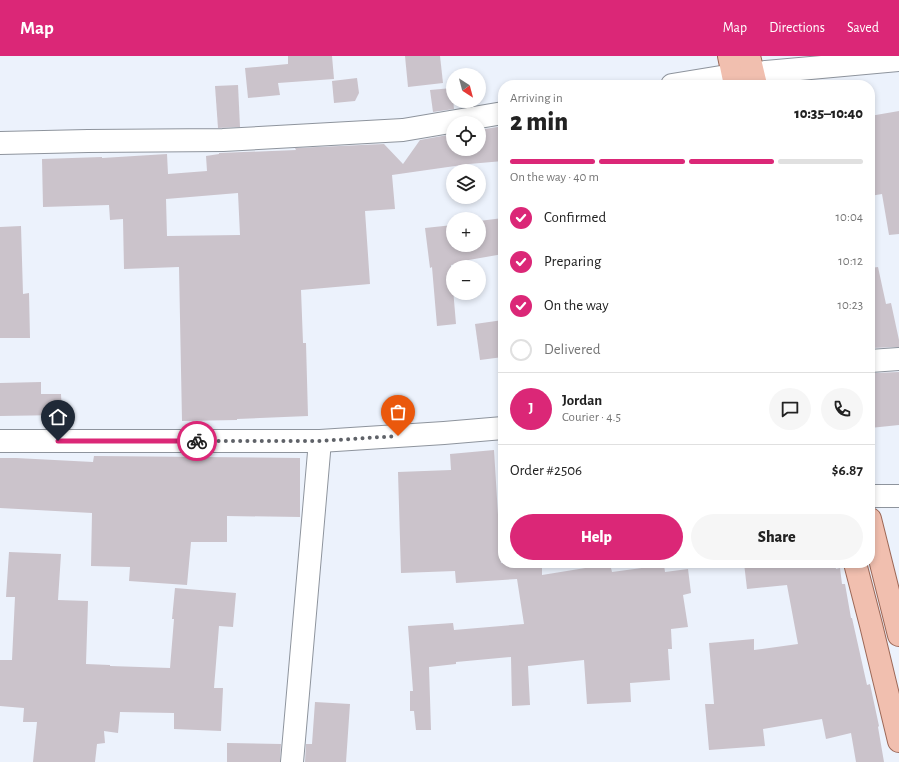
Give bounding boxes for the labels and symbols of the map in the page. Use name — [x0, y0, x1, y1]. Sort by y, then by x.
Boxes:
north arrow — [446, 68, 486, 108]
pin — [381, 395, 415, 436]
pin — [41, 400, 75, 441]
courier — [177, 421, 217, 461]

